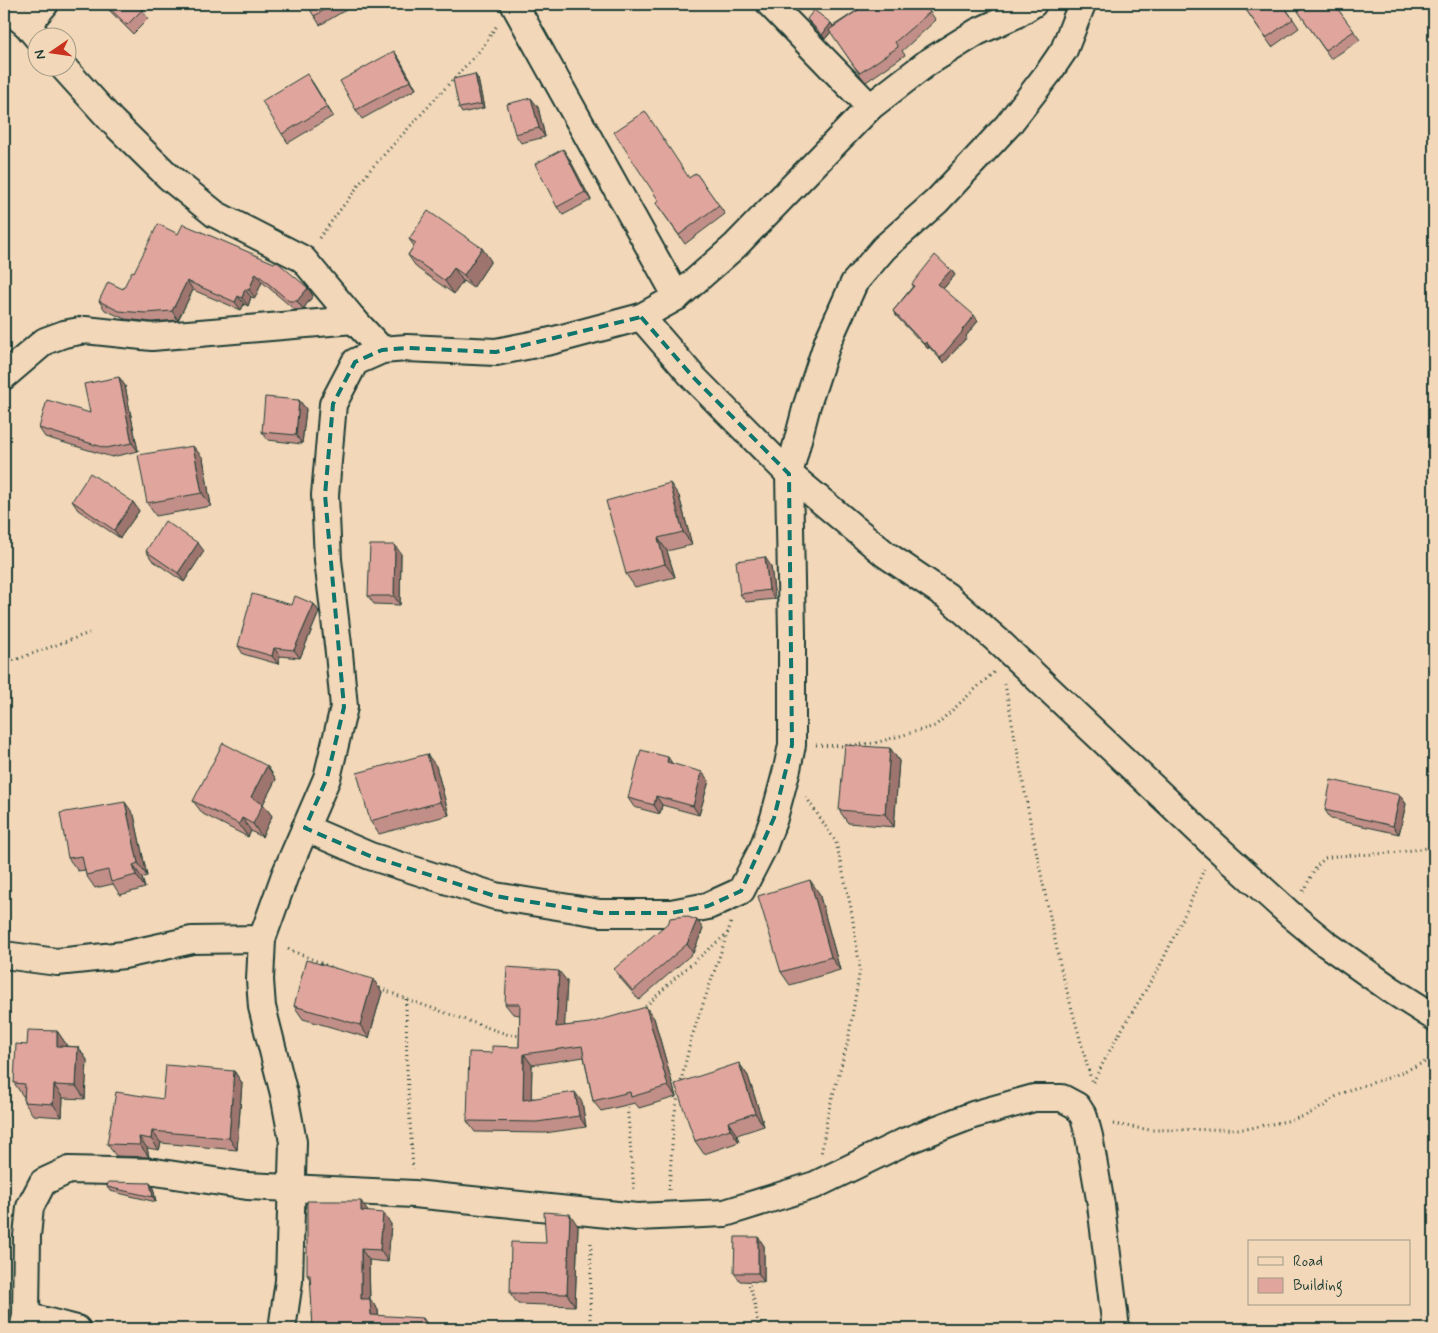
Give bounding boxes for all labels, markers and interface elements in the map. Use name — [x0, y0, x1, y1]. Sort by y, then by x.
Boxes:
north arrow — [28, 28, 78, 78]
text: N — [30, 48, 50, 61]
legend — [1248, 1240, 1410, 1306]
text: Road — [1293, 1252, 1323, 1272]
text: Building — [1293, 1276, 1343, 1297]

